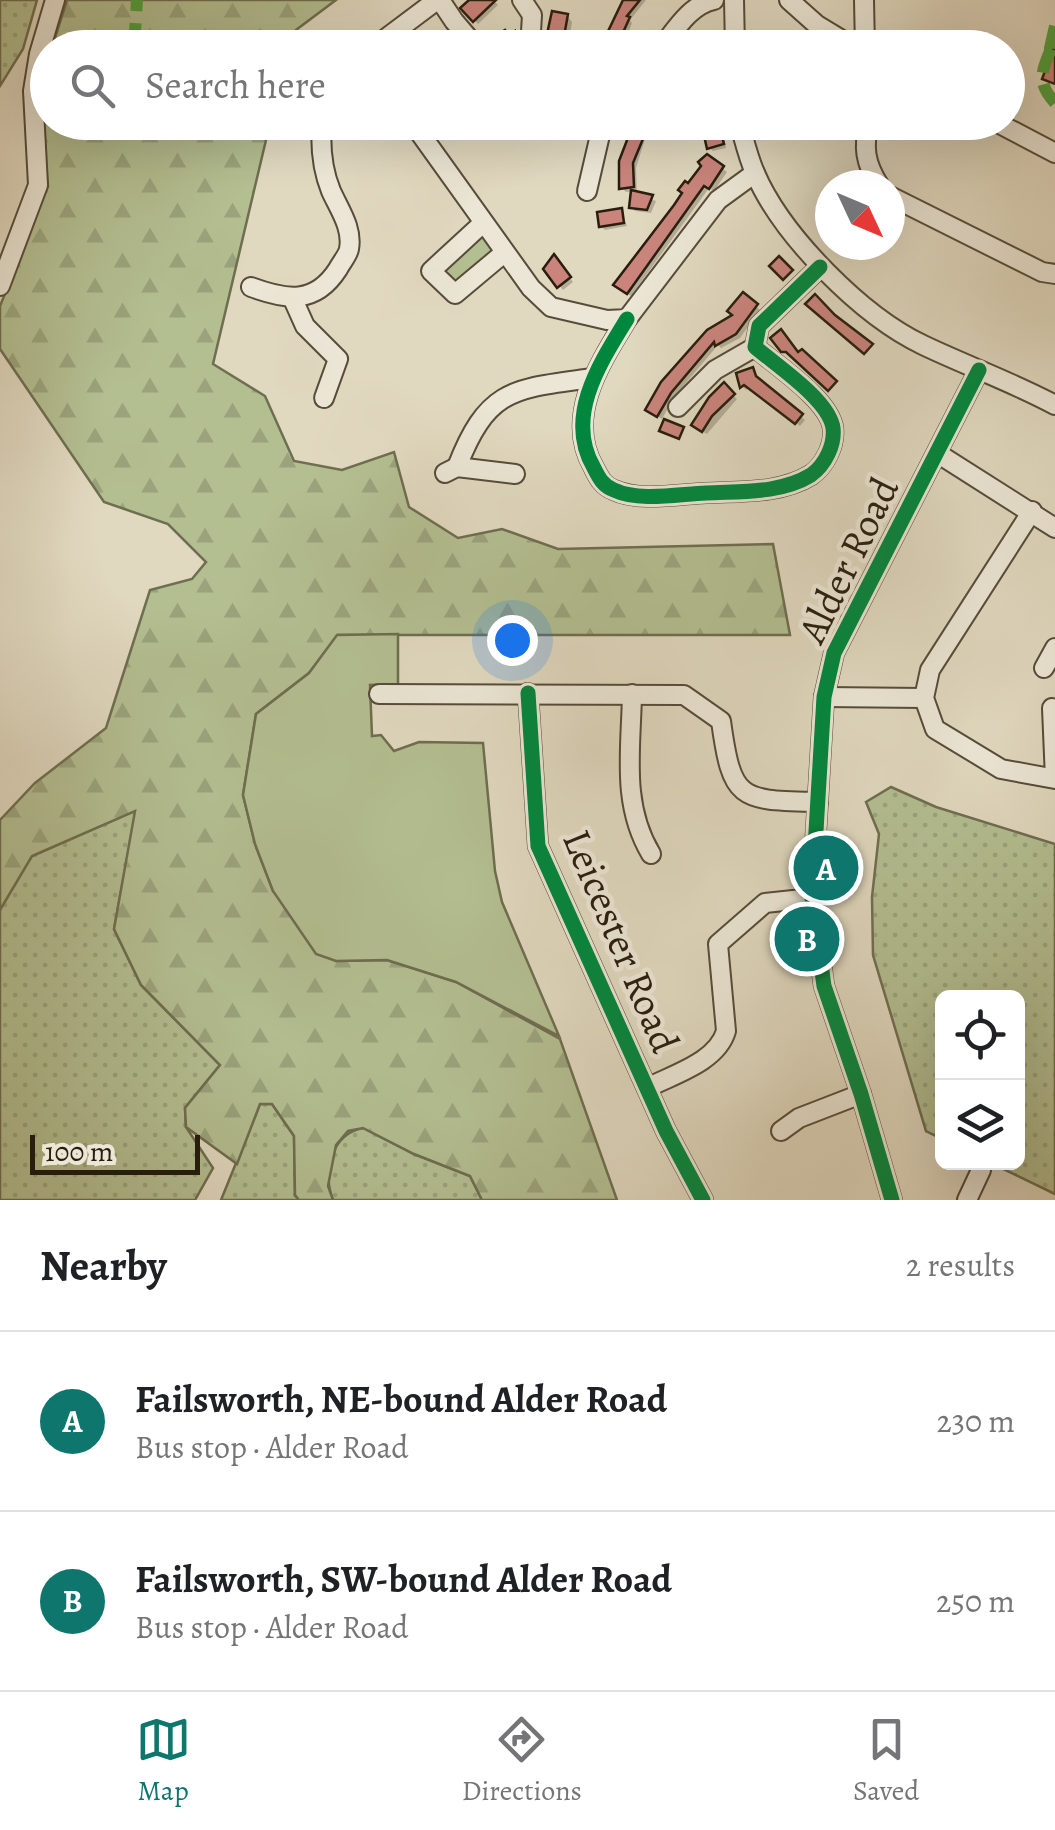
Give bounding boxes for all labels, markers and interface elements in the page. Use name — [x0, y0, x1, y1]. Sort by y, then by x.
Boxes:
search box — [30, 30, 1025, 140]
icon: search — [65, 58, 120, 113]
text: Search here — [145, 59, 326, 111]
north arrow — [815, 170, 905, 260]
street label: Alder Road — [784, 467, 912, 653]
your location — [487, 615, 538, 666]
street label: Leicester Road — [549, 821, 693, 1062]
pin: A — [794, 830, 858, 906]
pin: B — [774, 902, 840, 976]
map controls — [935, 990, 1025, 1170]
button: locate — [935, 990, 1025, 1080]
button: layers — [935, 1080, 1025, 1170]
scale bar — [30, 1130, 200, 1174]
text: 100 m — [45, 1133, 113, 1171]
text: Nearby — [40, 1237, 167, 1294]
text: 2 results — [906, 1243, 1015, 1287]
text: Failsworth, NE-bound Alder Road — [135, 1373, 667, 1425]
text: A — [62, 1399, 83, 1443]
text: 230 m — [936, 1399, 1015, 1443]
text: Bus stop · Alder Road — [135, 1425, 408, 1469]
text: Failsworth, SW-bound Alder Road — [135, 1553, 672, 1605]
text: B — [62, 1579, 83, 1623]
text: 250 m — [936, 1579, 1015, 1623]
text: Bus stop · Alder Road — [135, 1605, 408, 1649]
tab: Map — [136, 1712, 191, 1810]
tab: Directions — [462, 1712, 582, 1810]
tab: Saved — [853, 1712, 919, 1810]

